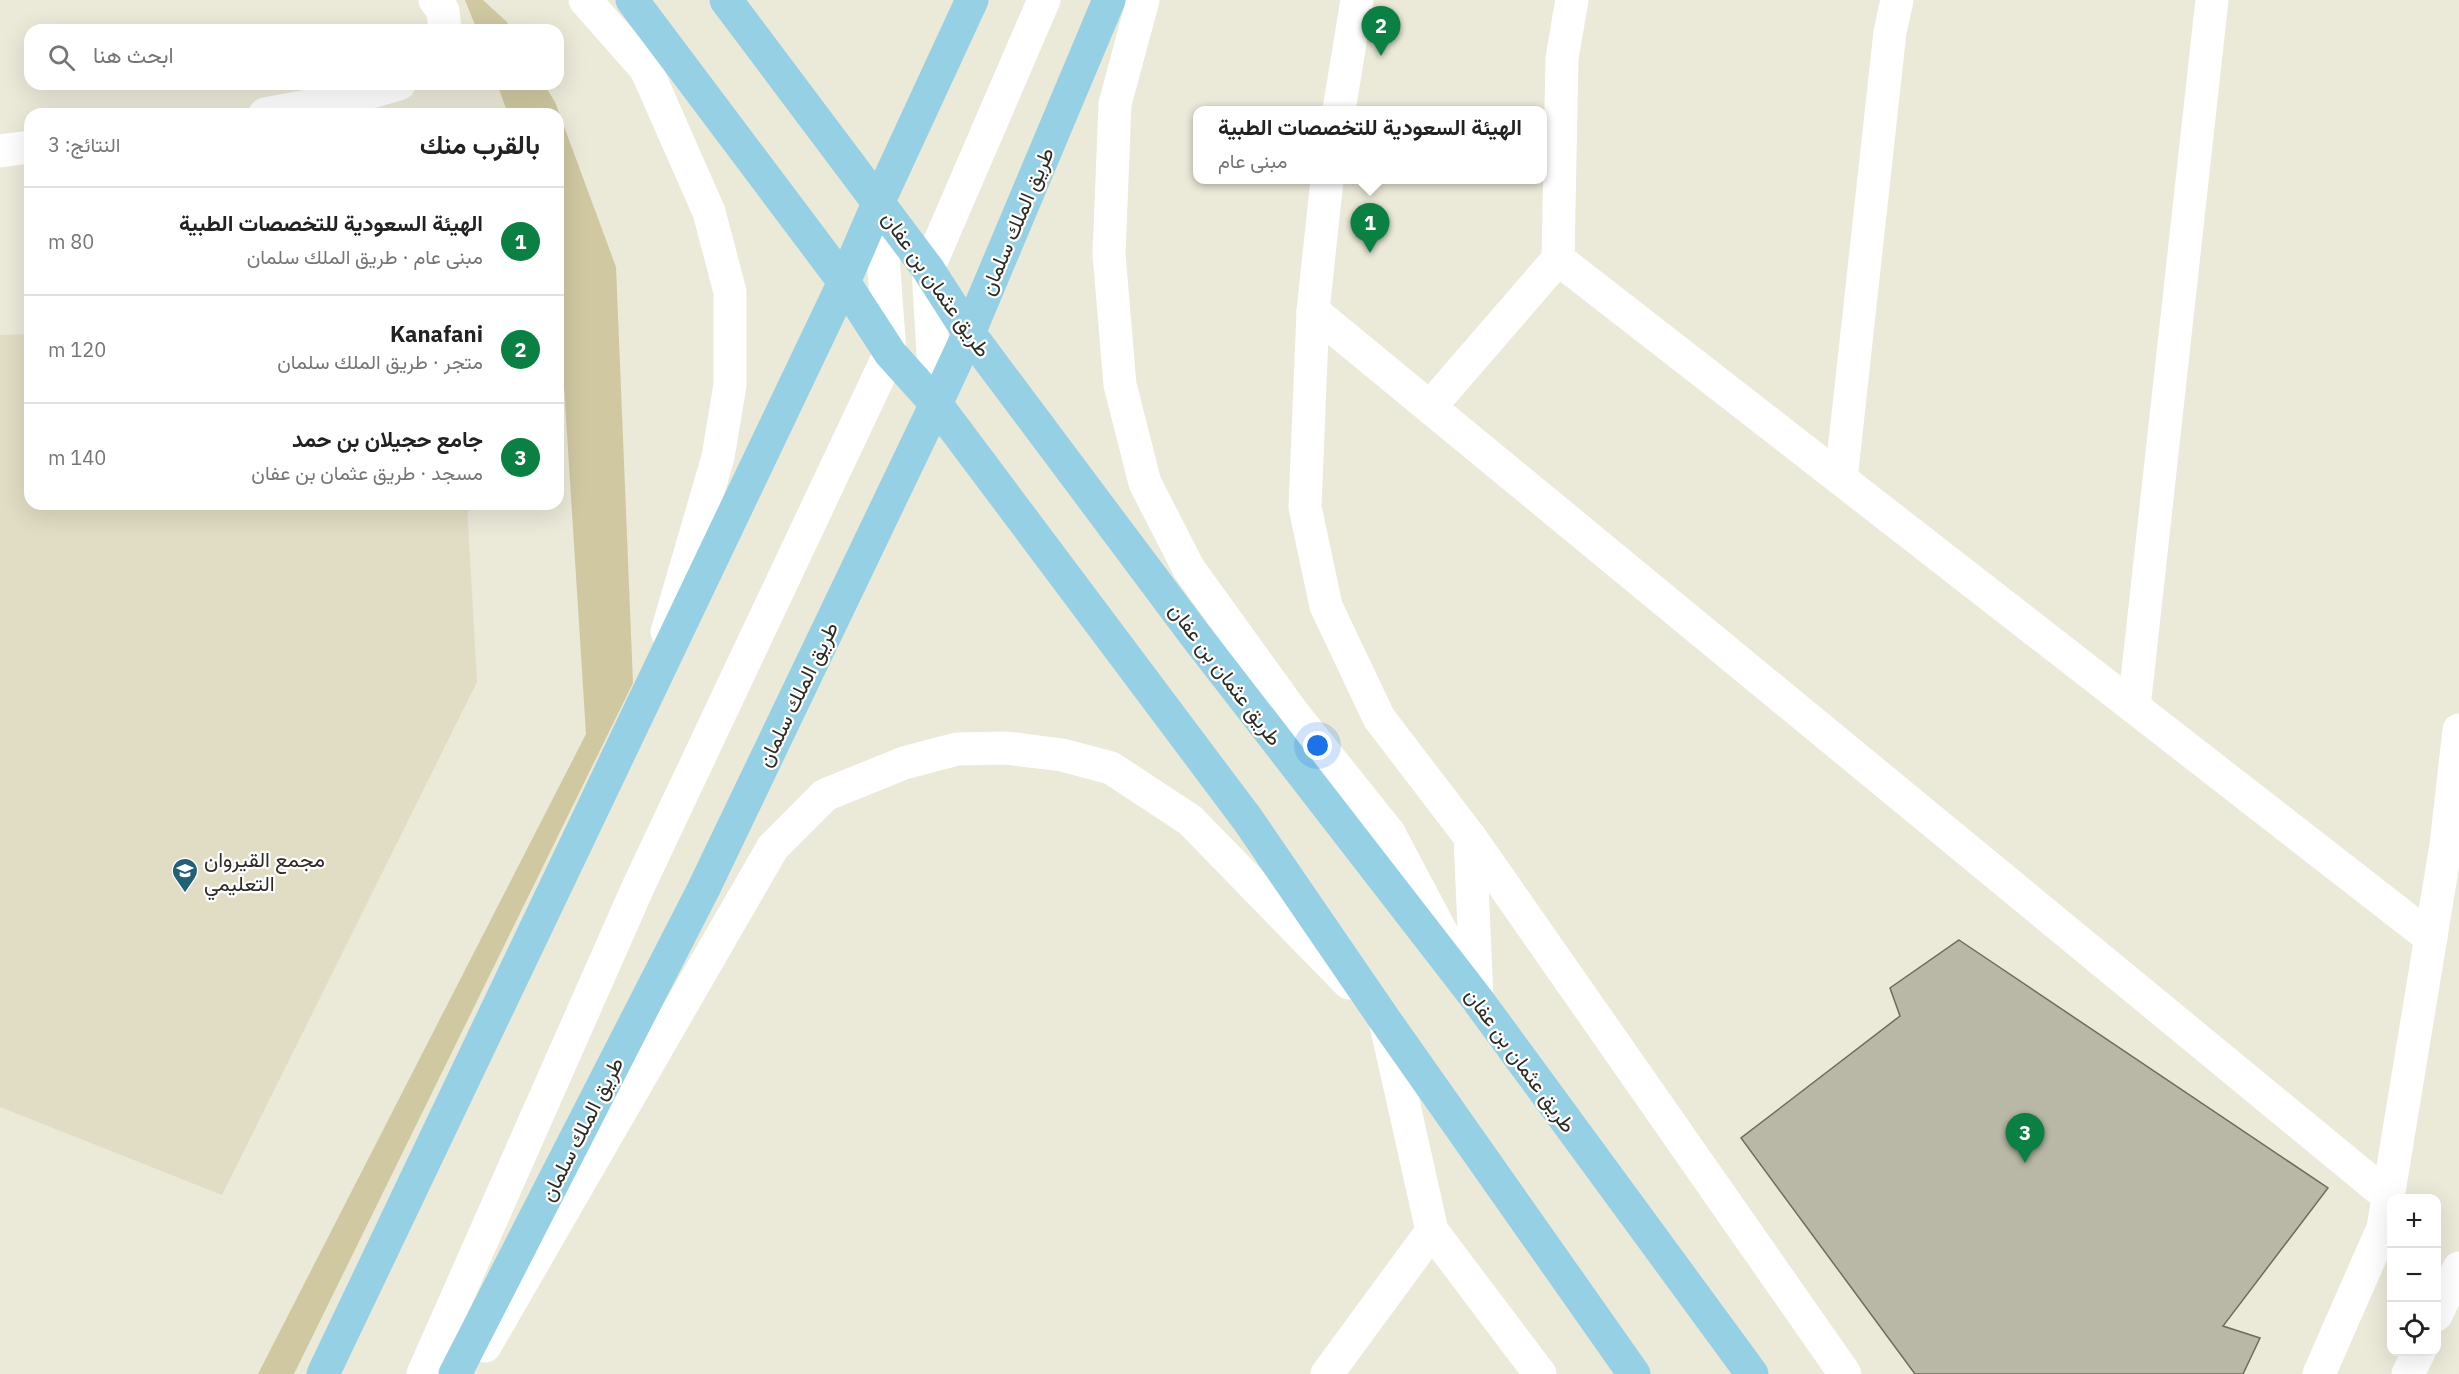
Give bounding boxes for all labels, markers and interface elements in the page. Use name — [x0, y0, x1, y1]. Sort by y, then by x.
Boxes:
pin: 2 — [1362, 7, 1400, 56]
search box — [24, 24, 564, 90]
text: ابحث هنا — [93, 40, 174, 69]
icon: search — [45, 41, 78, 74]
popup — [1193, 106, 1547, 184]
text: الهيئة السعودية للتخصصات الطبية — [1218, 112, 1522, 141]
text: بالقرب منك — [420, 127, 540, 161]
text: النتائج: 3 — [48, 131, 120, 158]
street label: طريق الملك سلمان — [972, 143, 1060, 299]
text: مبنى عام — [1218, 147, 1288, 174]
pin: 1 — [1350, 204, 1390, 253]
street label: طريق عثمان بن عفان — [876, 205, 998, 363]
text: الهيئة السعودية للتخصصات الطبية — [179, 208, 483, 237]
text: 80 m — [48, 228, 94, 255]
text: 1 — [515, 228, 527, 255]
text: مبنى عام · طريق الملك سلمان — [247, 243, 483, 270]
text: Kanafani — [390, 319, 483, 348]
text: 120 m — [48, 336, 106, 363]
text: 2 — [515, 336, 527, 363]
text: متجر · طريق الملك سلمان — [277, 348, 483, 375]
text: جامع حجيلان بن حمد — [292, 424, 483, 453]
text: 140 m — [48, 444, 106, 471]
text: 3 — [515, 444, 527, 471]
text: مسجد · طريق عثمان بن عفان — [251, 459, 483, 486]
street label: طريق عثمان بن عفان — [1163, 597, 1289, 751]
street label: طريق الملك سلمان — [750, 617, 844, 771]
your location — [1303, 731, 1332, 760]
place label: مجمع القيروان التعليمي — [204, 845, 325, 901]
school or university icon: مجمع القيروان التعليمي — [170, 856, 200, 894]
street label: طريق عثمان بن عفان — [1459, 982, 1583, 1138]
street label: طريق الملك سلمان — [533, 1052, 629, 1206]
pin: 3 — [2006, 1114, 2044, 1163]
map controls — [2387, 1194, 2441, 1356]
button: + — [2387, 1194, 2441, 1248]
button: − — [2387, 1248, 2441, 1302]
button: locate — [2387, 1302, 2441, 1356]

